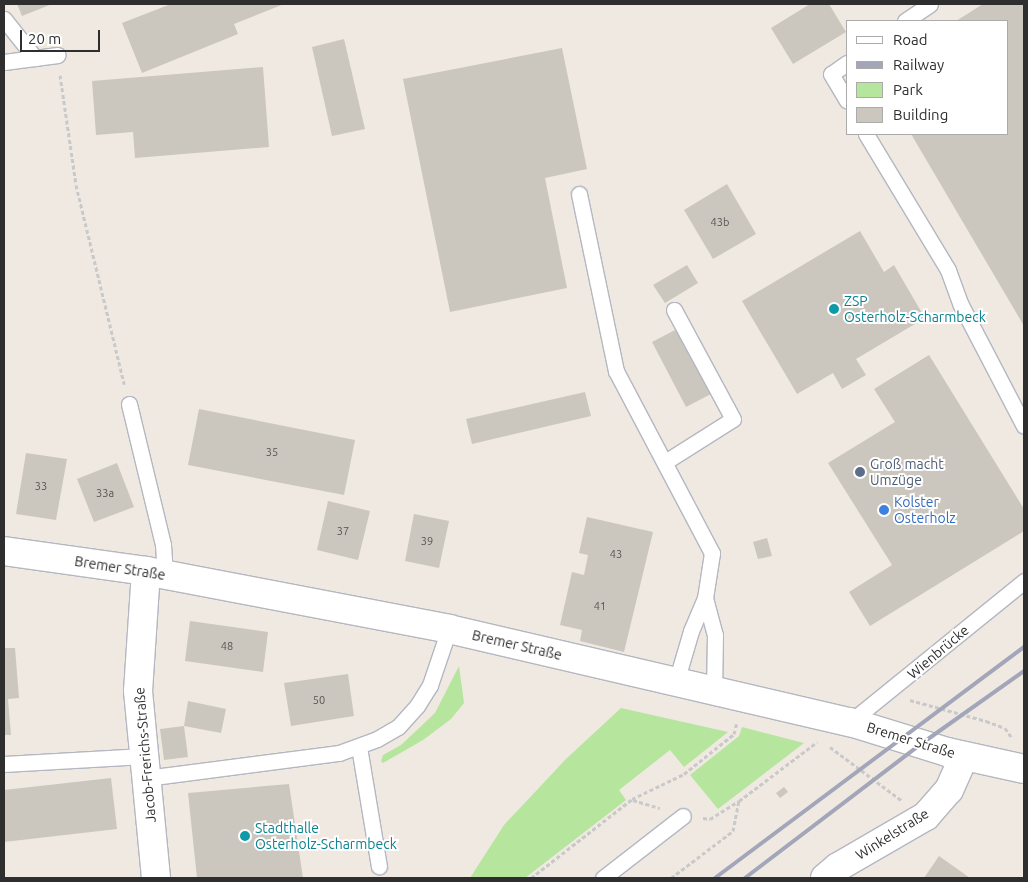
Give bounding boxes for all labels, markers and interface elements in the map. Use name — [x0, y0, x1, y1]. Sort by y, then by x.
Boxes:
scale bar — [22, 20, 102, 52]
legend — [846, 20, 1008, 135]
text: 20 m — [28, 30, 61, 47]
text: Road — [893, 31, 928, 48]
text: Railway — [893, 56, 944, 73]
text: Park — [893, 81, 923, 98]
text: Building — [893, 106, 948, 123]
house number: 43b — [711, 215, 729, 229]
place label: ZSP Osterholz-Scharmbeck — [844, 293, 986, 326]
marker: ZSP Osterholz-Scharmbeck — [828, 303, 840, 315]
house number: 35 — [266, 445, 278, 459]
place label: Groß macht Umzüge — [870, 456, 944, 488]
marker: Groß macht Umzüge — [854, 466, 866, 478]
house number: 33 — [35, 479, 47, 493]
house number: 33a — [96, 486, 114, 500]
place label: Kolster Osterholz — [894, 494, 956, 526]
marker: Kolster Osterholz — [878, 504, 890, 516]
house number: 37 — [337, 524, 349, 538]
house number: 39 — [421, 534, 433, 548]
house number: 43 — [610, 547, 622, 561]
street label: Bremer Straße — [73, 553, 167, 583]
house number: 41 — [594, 599, 606, 613]
street label: Wienbrücke — [904, 621, 972, 683]
street label: Bremer Straße — [470, 626, 564, 664]
house number: 48 — [221, 639, 233, 653]
street label: Jacob-Frerichs-Straße — [131, 687, 159, 823]
house number: 50 — [313, 693, 325, 707]
street label: Bremer Straße — [865, 719, 957, 761]
street label: Winkelstraße — [852, 805, 932, 863]
place label: Stadthalle Osterholz-Scharmbeck — [255, 820, 397, 852]
marker: Stadthalle Osterholz-Scharmbeck — [239, 830, 251, 842]

